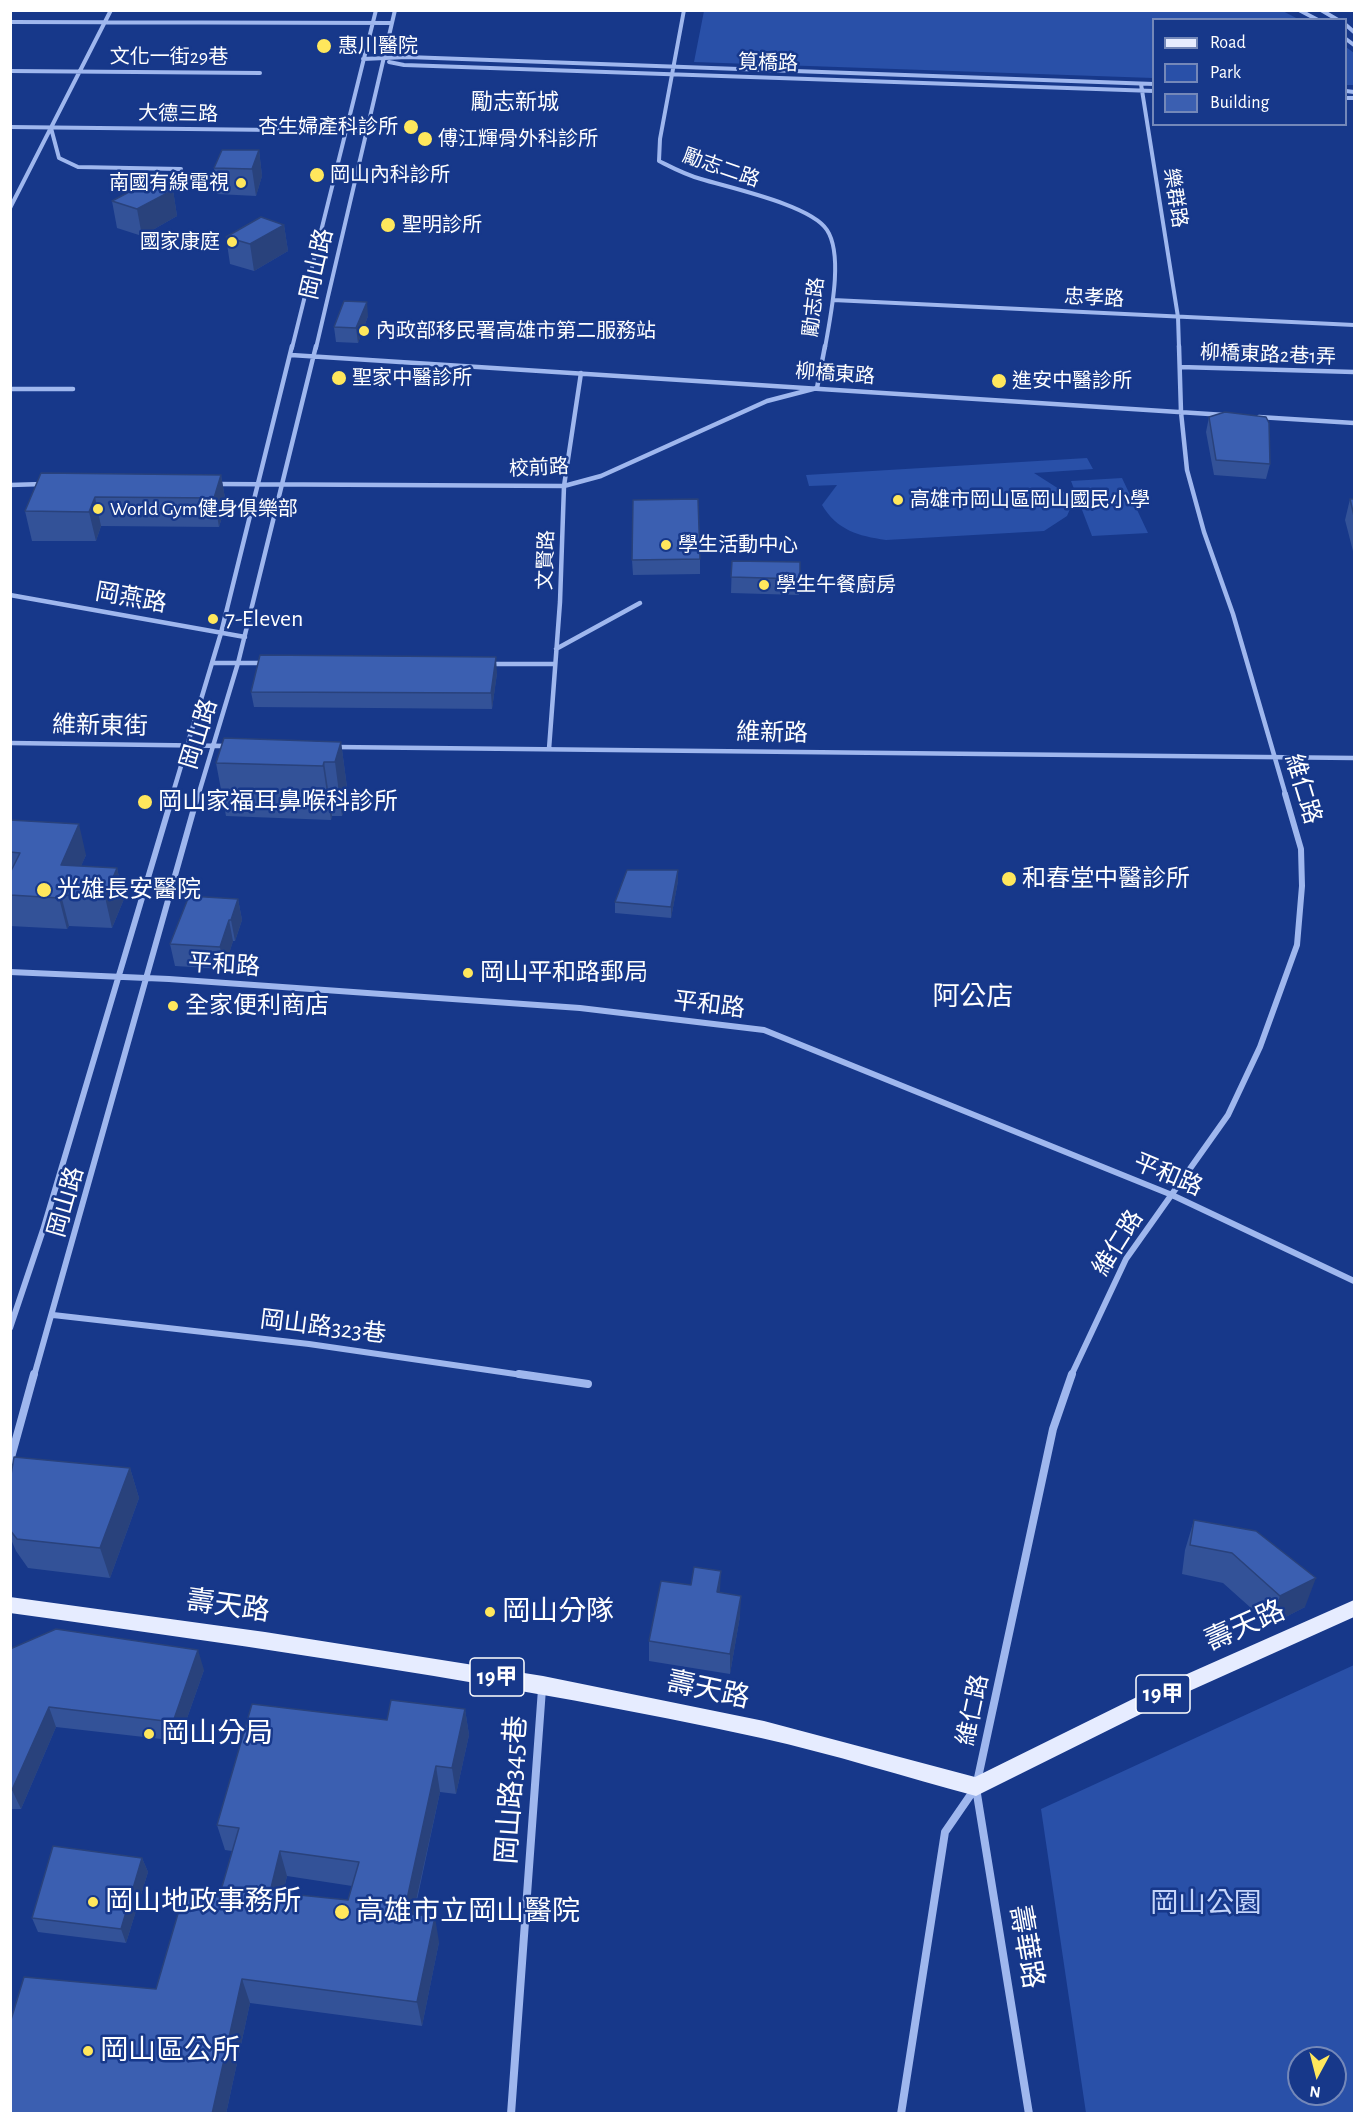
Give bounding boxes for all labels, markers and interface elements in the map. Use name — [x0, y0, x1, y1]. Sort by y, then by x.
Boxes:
legend — [1152, 18, 1347, 126]
place label: 惠川醫院 — [338, 34, 418, 58]
text: Road — [1210, 34, 1246, 52]
marker: 惠川醫院 — [315, 37, 333, 55]
street label: 文化一街29巷 — [110, 45, 228, 69]
street label: 筧橋路 — [738, 50, 798, 76]
text: Park — [1210, 64, 1241, 82]
district label: 勵志新城 — [471, 89, 559, 115]
text: Building — [1210, 94, 1269, 112]
street label: 大德三路 — [138, 101, 218, 127]
place label: 杏生婦產科診所 — [258, 115, 398, 139]
marker: 杏生婦產科診所 — [402, 118, 420, 136]
place label: 傅江輝骨外科診所 — [438, 127, 598, 151]
marker: 傅江輝骨外科診所 — [416, 130, 434, 148]
street label: 勵志二路 — [679, 144, 763, 192]
place label: 岡山內科診所 — [330, 163, 450, 187]
marker: 岡山內科診所 — [308, 166, 326, 184]
street label: 樂群路 — [1158, 166, 1192, 230]
place label: 南國有線電視 — [109, 171, 229, 195]
marker: 南國有線電視 — [234, 176, 248, 190]
place label: 聖明診所 — [402, 213, 482, 237]
marker: 聖明診所 — [379, 216, 397, 234]
street label: 岡山路 — [295, 226, 339, 302]
place label: 國家康庭 — [140, 230, 220, 254]
marker: 國家康庭 — [225, 235, 239, 249]
street label: 勵志路 — [799, 276, 829, 338]
street label: 忠孝路 — [1063, 284, 1125, 312]
place label: 內政部移民署高雄市第二服務站 — [376, 319, 656, 343]
marker: 內政部移民署高雄市第二服務站 — [357, 324, 371, 338]
street label: 柳橋東路2巷1弄 — [1200, 341, 1336, 369]
street label: 柳橋東路 — [794, 359, 876, 389]
place label: 聖家中醫診所 — [352, 366, 472, 390]
marker: 聖家中醫診所 — [330, 369, 348, 387]
place label: 進安中醫診所 — [1012, 369, 1132, 393]
marker: 進安中醫診所 — [990, 372, 1008, 390]
street label: 校前路 — [508, 454, 570, 482]
place label: 高雄市岡山區岡山國民小學 — [910, 488, 1150, 512]
marker: 高雄市岡山區岡山國民小學 — [891, 493, 905, 507]
place label: World Gym健身俱樂部 — [110, 497, 298, 521]
marker: World Gym健身俱樂部 — [91, 502, 105, 516]
street label: 文賢路 — [533, 530, 559, 590]
place label: 學生活動中心 — [678, 533, 798, 557]
marker: 學生活動中心 — [659, 538, 673, 552]
place label: 學生午餐廚房 — [776, 573, 896, 597]
street label: 岡燕路 — [93, 578, 169, 618]
marker: 學生午餐廚房 — [757, 578, 771, 592]
place label: 7-Eleven — [225, 605, 303, 633]
marker: 7-Eleven — [206, 612, 220, 626]
street label: 岡山路 — [175, 695, 223, 773]
street label: 維新東街 — [52, 711, 148, 741]
street label: 維新路 — [736, 718, 808, 748]
street label: 維仁路 — [1279, 750, 1327, 828]
place label: 岡山家福耳鼻喉科診所 — [158, 788, 398, 816]
marker: 岡山家福耳鼻喉科診所 — [136, 793, 154, 811]
place label: 和春堂中醫診所 — [1022, 865, 1190, 893]
marker: 和春堂中醫診所 — [1000, 870, 1018, 888]
place label: 光雄長安醫院 — [57, 876, 201, 904]
marker: 光雄長安醫院 — [35, 881, 53, 899]
street label: 平和路 — [187, 948, 261, 982]
place label: 岡山平和路郵局 — [480, 959, 648, 987]
marker: 岡山平和路郵局 — [461, 966, 475, 980]
district label: 阿公店 — [933, 981, 1013, 1013]
street label: 平和路 — [672, 986, 746, 1024]
place label: 全家便利商店 — [185, 992, 329, 1020]
marker: 全家便利商店 — [166, 999, 180, 1013]
street label: 平和路 — [1129, 1148, 1207, 1202]
street label: 岡山路 — [42, 1163, 90, 1241]
street label: 維仁路 — [1087, 1205, 1149, 1281]
street label: 岡山路323巷 — [258, 1305, 388, 1349]
street label: 壽天路 — [184, 1584, 272, 1628]
street label: 壽天路 — [1200, 1594, 1290, 1658]
place label: 岡山分隊 — [502, 1595, 614, 1629]
marker: 岡山分隊 — [483, 1605, 497, 1619]
road number: 19甲 — [470, 1658, 524, 1696]
street label: 壽天路 — [663, 1665, 753, 1715]
street label: 維仁路 — [951, 1672, 995, 1748]
road number: 19甲 — [1136, 1675, 1190, 1713]
street label: 岡山路345巷 — [490, 1715, 534, 1865]
place label: 岡山分局 — [161, 1717, 273, 1751]
marker: 岡山分局 — [142, 1727, 156, 1741]
place label: 岡山地政事務所 — [105, 1885, 301, 1919]
park label: 岡山公園 — [1150, 1887, 1262, 1921]
marker: 岡山地政事務所 — [86, 1895, 100, 1909]
place label: 高雄市立岡山醫院 — [356, 1895, 580, 1929]
marker: 高雄市立岡山醫院 — [333, 1903, 351, 1921]
street label: 壽華路 — [1002, 1903, 1050, 1991]
place label: 岡山區公所 — [100, 2034, 240, 2068]
marker: 岡山區公所 — [81, 2044, 95, 2058]
north arrow — [1287, 2046, 1347, 2106]
text: N — [1309, 2083, 1322, 2100]

